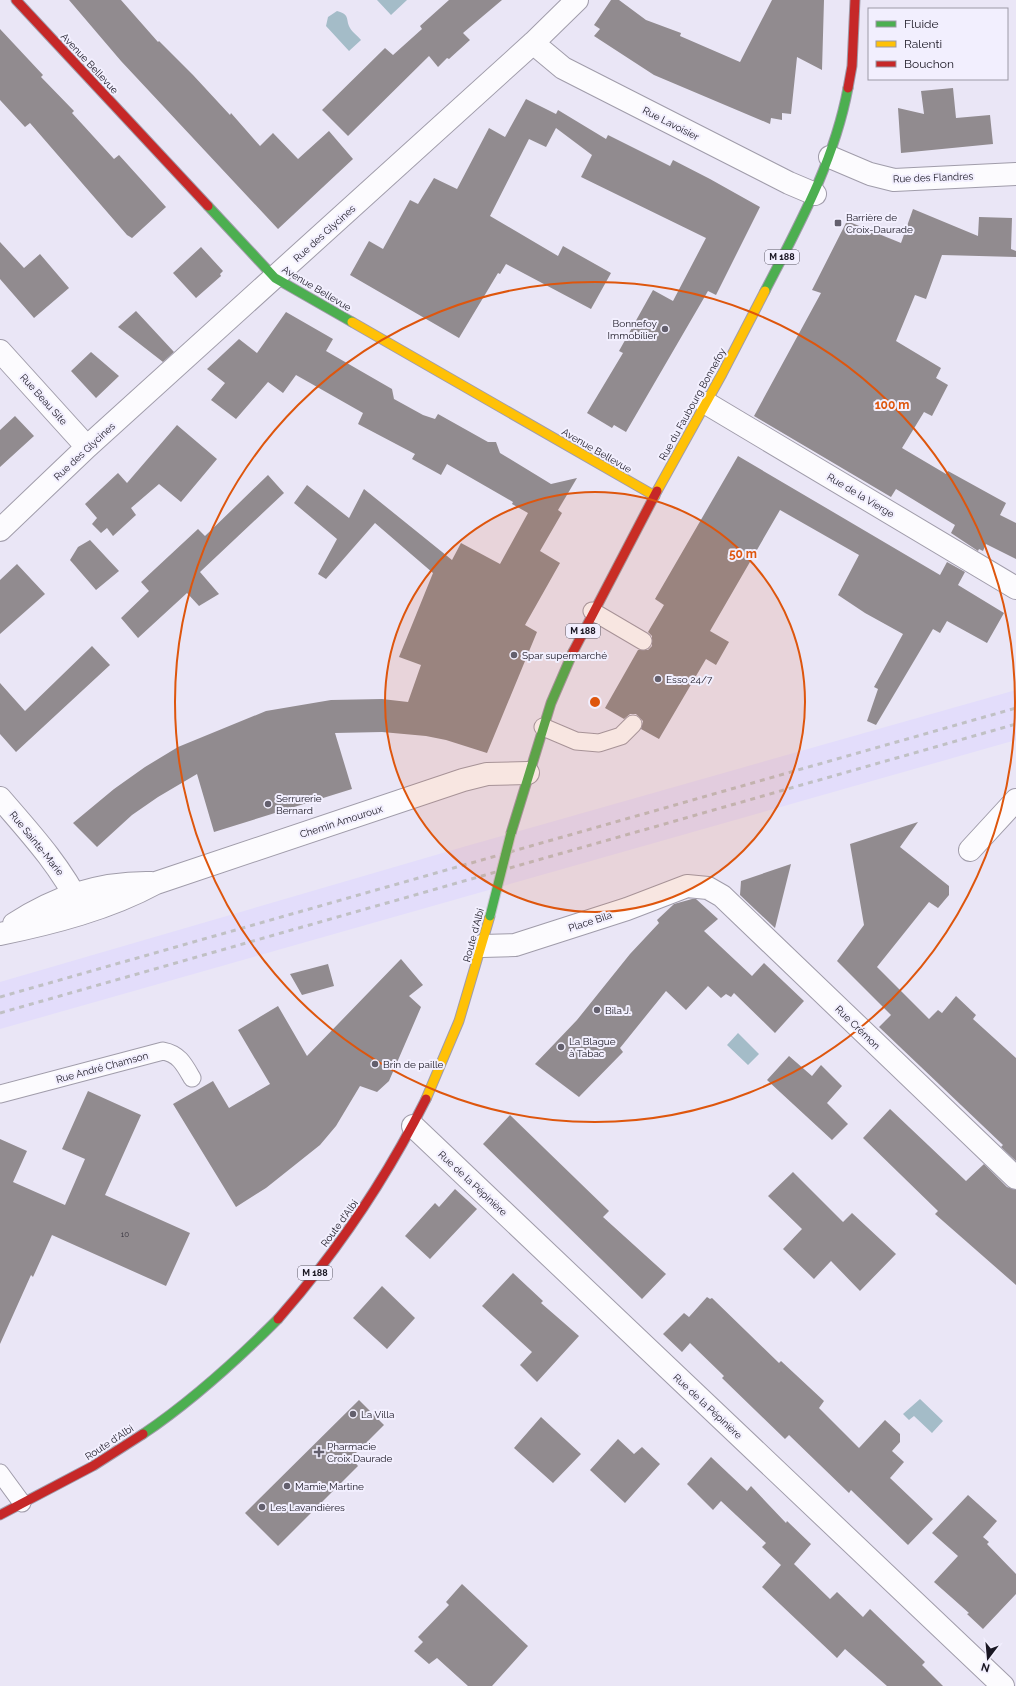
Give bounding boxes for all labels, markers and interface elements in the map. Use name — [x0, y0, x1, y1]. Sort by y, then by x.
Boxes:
legend — [868, 8, 1008, 80]
text: Fluide — [904, 17, 939, 31]
street label: Avenue Bellevue — [59, 31, 121, 96]
text: Ralenti — [904, 37, 942, 51]
text: Bouchon — [904, 57, 954, 71]
street label: Rue Lavoisier — [641, 105, 701, 143]
street label: Rue des Flandres — [893, 171, 974, 184]
street label: Rue des Glycines — [291, 203, 358, 264]
place label: Barrière de Croix-Daurade — [846, 212, 913, 235]
marker: Barrière de Croix-Daurade — [833, 218, 843, 228]
road number: M 188 — [765, 250, 799, 264]
street label: Avenue Bellevue — [280, 264, 353, 313]
place label: Bonnefoy Immobilier — [608, 318, 658, 341]
marker: Bonnefoy Immobilier — [660, 324, 670, 334]
street label: Rue du Faubourg Bonnefoy — [657, 346, 728, 462]
street label: Rue Beau Site — [18, 372, 69, 427]
text: 100 m — [875, 398, 909, 412]
street label: Rue des Glycines — [52, 420, 117, 482]
street label: Avenue Bellevue — [560, 426, 634, 475]
street label: Rue de la Vierge — [825, 471, 896, 520]
text: 50 m — [729, 547, 757, 561]
road number: M 188 — [566, 624, 600, 638]
marker: Spar supermarché — [509, 650, 519, 660]
place label: Spar supermarché — [522, 650, 607, 661]
marker: Esso 24/7 — [653, 674, 663, 684]
place label: Esso 24/7 — [666, 674, 713, 685]
centre of rings — [588, 695, 602, 709]
place label: Serrurerie Bernard — [276, 793, 322, 816]
marker: Serrurerie Bernard — [263, 799, 273, 809]
street label: Chemin Amouroux — [299, 803, 384, 840]
street label: Rue Sainte-Marie — [7, 809, 66, 878]
street label: Route d'Albi — [461, 907, 486, 963]
street label: Place Bila — [567, 909, 613, 934]
street label: Rue Crémon — [833, 1003, 882, 1052]
marker: Bila J. — [592, 1005, 602, 1015]
place label: Bila J. — [605, 1005, 631, 1016]
place label: La Blague à Tabac — [569, 1036, 616, 1059]
marker: La Blague à Tabac — [556, 1042, 566, 1052]
street label: Rue André Chamson — [55, 1050, 150, 1085]
marker: Brin de paille — [370, 1059, 380, 1069]
place label: Brin de paille — [383, 1059, 444, 1070]
street label: Rue de la Pépinière — [436, 1149, 509, 1218]
street label: Route d'Albi — [319, 1198, 360, 1249]
house number: 10 — [121, 1229, 129, 1239]
road number: M 188 — [298, 1266, 332, 1280]
street label: Rue de la Pépinière — [671, 1372, 744, 1441]
marker: La Villa — [348, 1409, 358, 1419]
place label: La Villa — [361, 1409, 394, 1420]
street label: Route d'Albi — [83, 1423, 135, 1462]
place label: Pharmacie Croix Daurade — [327, 1441, 393, 1464]
marker: Pharmacie Croix Daurade — [314, 1447, 324, 1457]
marker: Mamie Martine — [282, 1481, 292, 1491]
place label: Mamie Martine — [295, 1481, 364, 1492]
marker: Les Lavandières — [257, 1502, 267, 1512]
place label: Les Lavandières — [270, 1502, 345, 1513]
north arrow — [968, 1638, 1008, 1678]
text: N — [980, 1660, 991, 1675]

